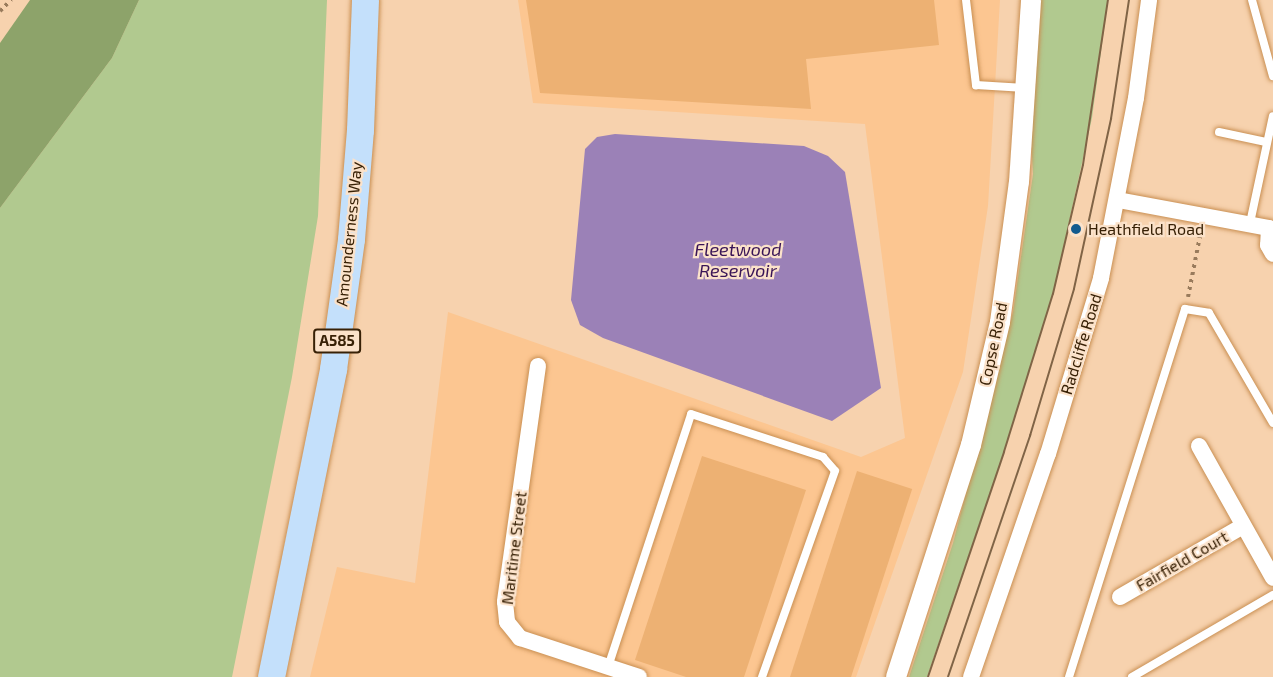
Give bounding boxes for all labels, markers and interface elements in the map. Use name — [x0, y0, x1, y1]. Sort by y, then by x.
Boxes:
street label: Amounderness Way — [332, 161, 366, 307]
place label: Heathfield Road — [1088, 219, 1204, 239]
marker: Heathfield Road — [1069, 222, 1083, 236]
water label: Fleetwood Reservoir — [695, 239, 781, 282]
street label: Radcliffe Road — [1057, 291, 1105, 397]
street label: Copse Road — [975, 301, 1011, 387]
road number: A585 — [313, 329, 361, 353]
street label: Maritime Street — [498, 490, 530, 606]
street label: Fairfield Court — [1133, 527, 1231, 595]

